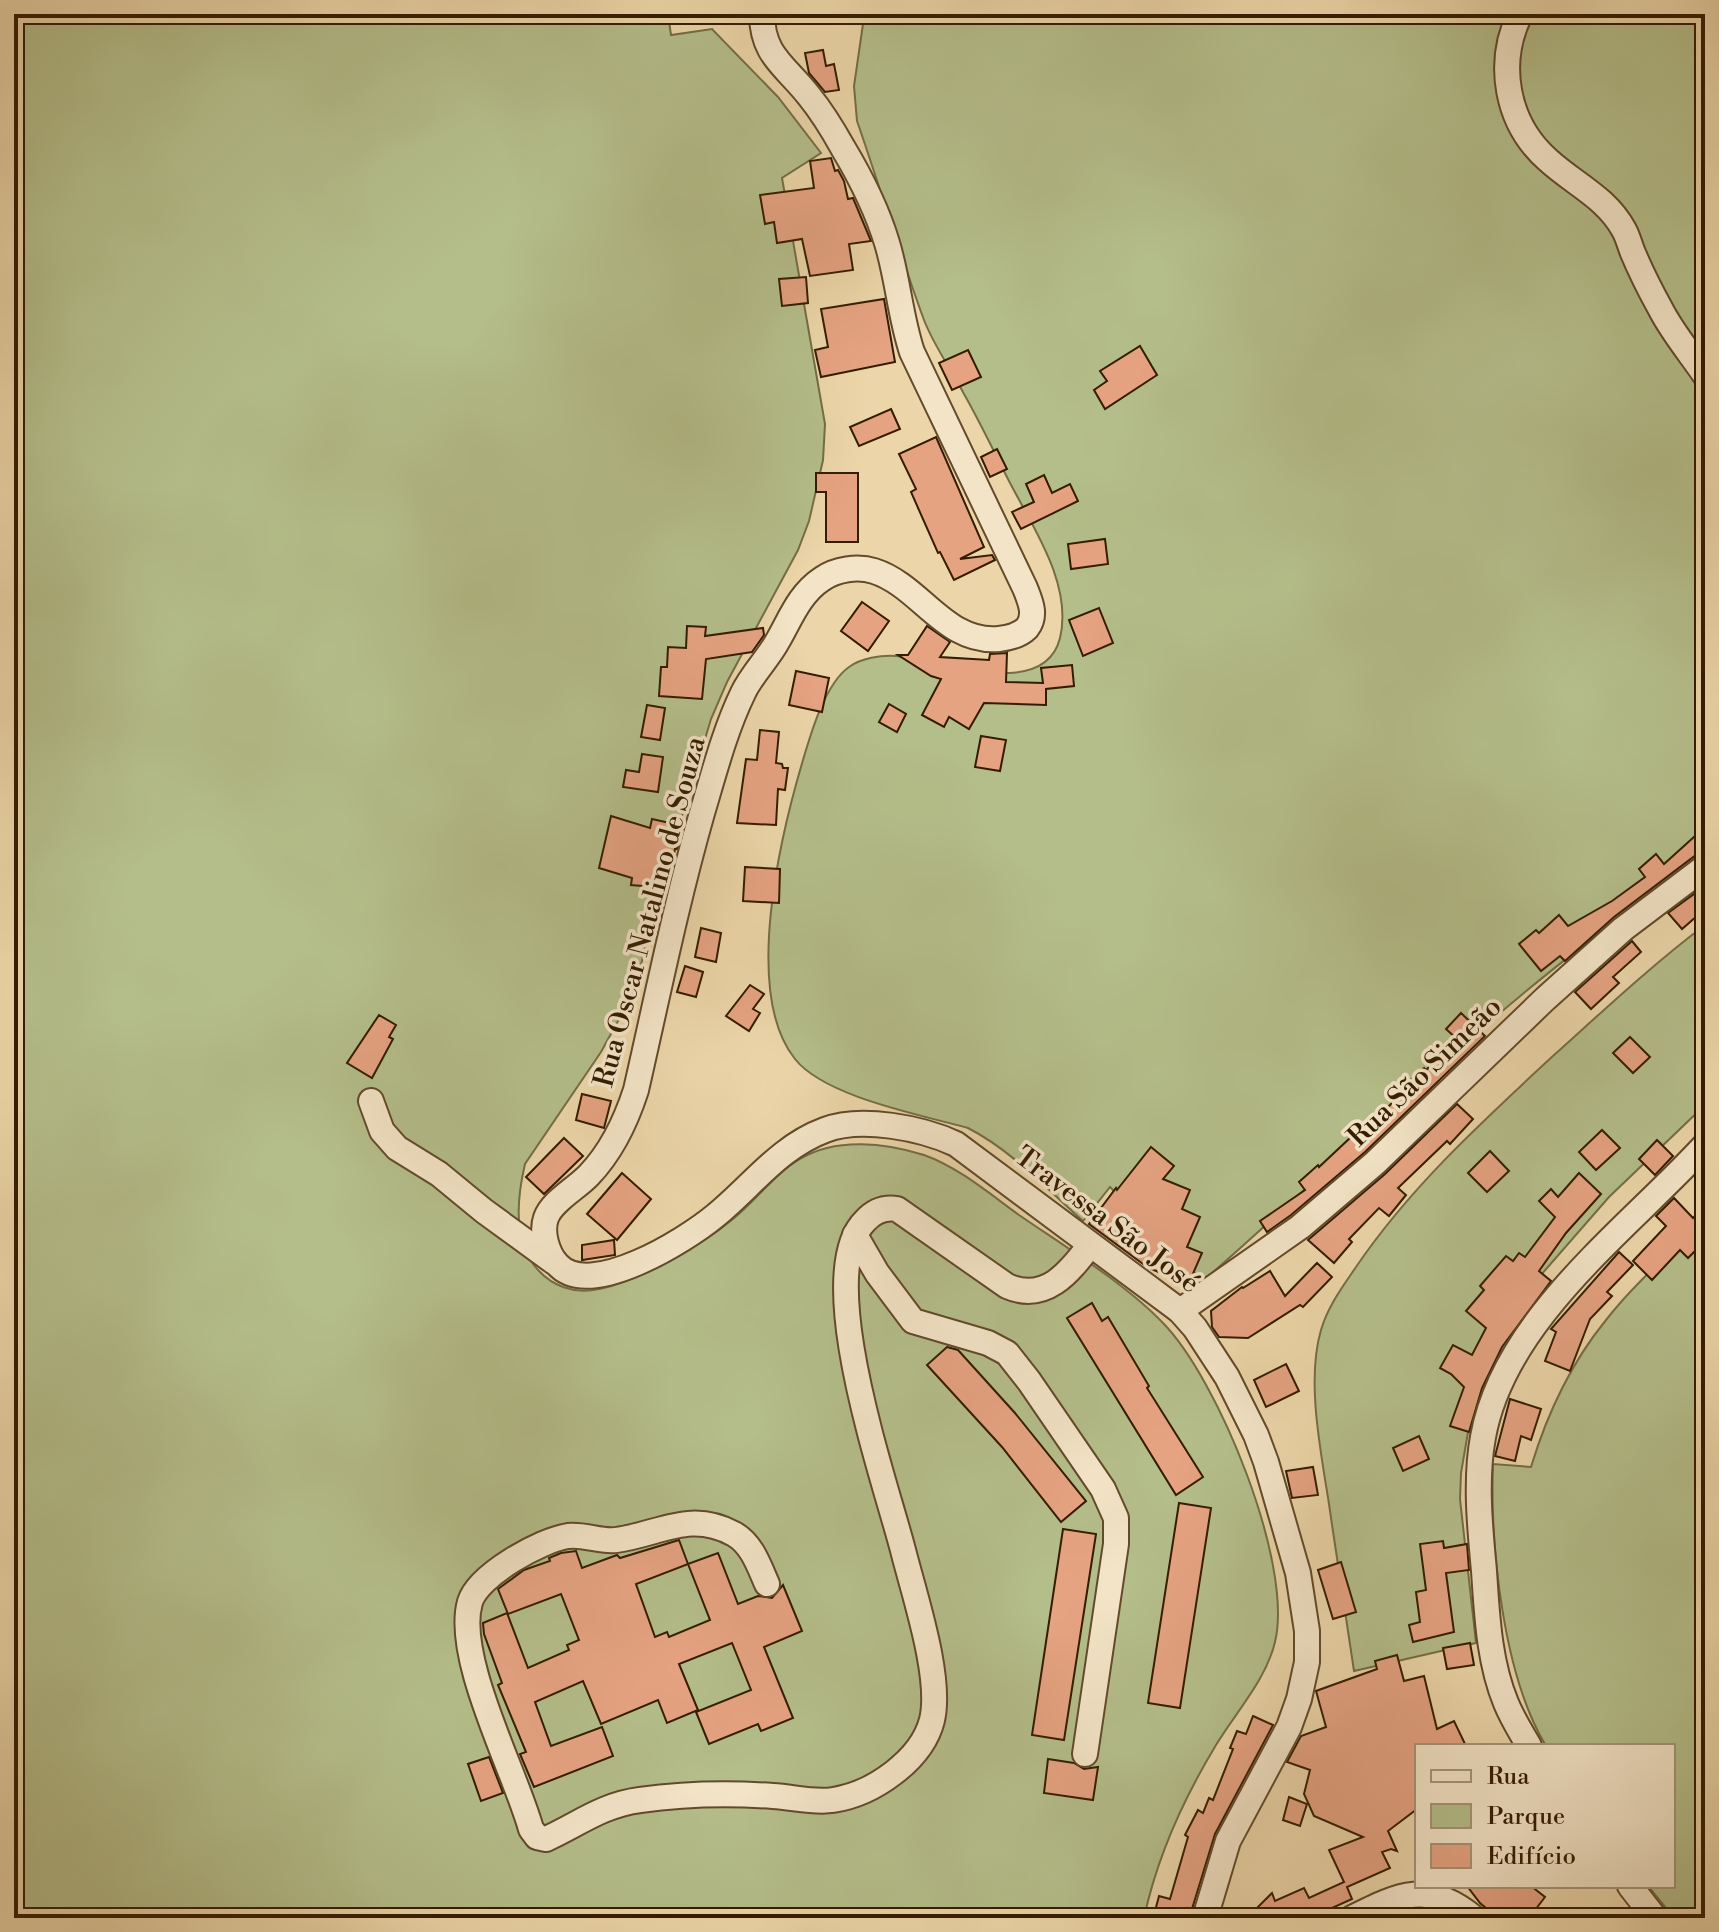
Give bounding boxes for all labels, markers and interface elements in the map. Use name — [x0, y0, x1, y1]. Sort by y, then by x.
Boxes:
street label: Rua Oscar Natalino de Souza — [586, 732, 714, 1091]
street label: Rua São Simeão — [1341, 990, 1509, 1154]
street label: Travessa São José — [1008, 1139, 1206, 1301]
legend — [1415, 1744, 1675, 1888]
text: Rua — [1487, 1762, 1530, 1792]
text: Parque — [1487, 1802, 1565, 1832]
text: Edifício — [1487, 1842, 1576, 1872]

